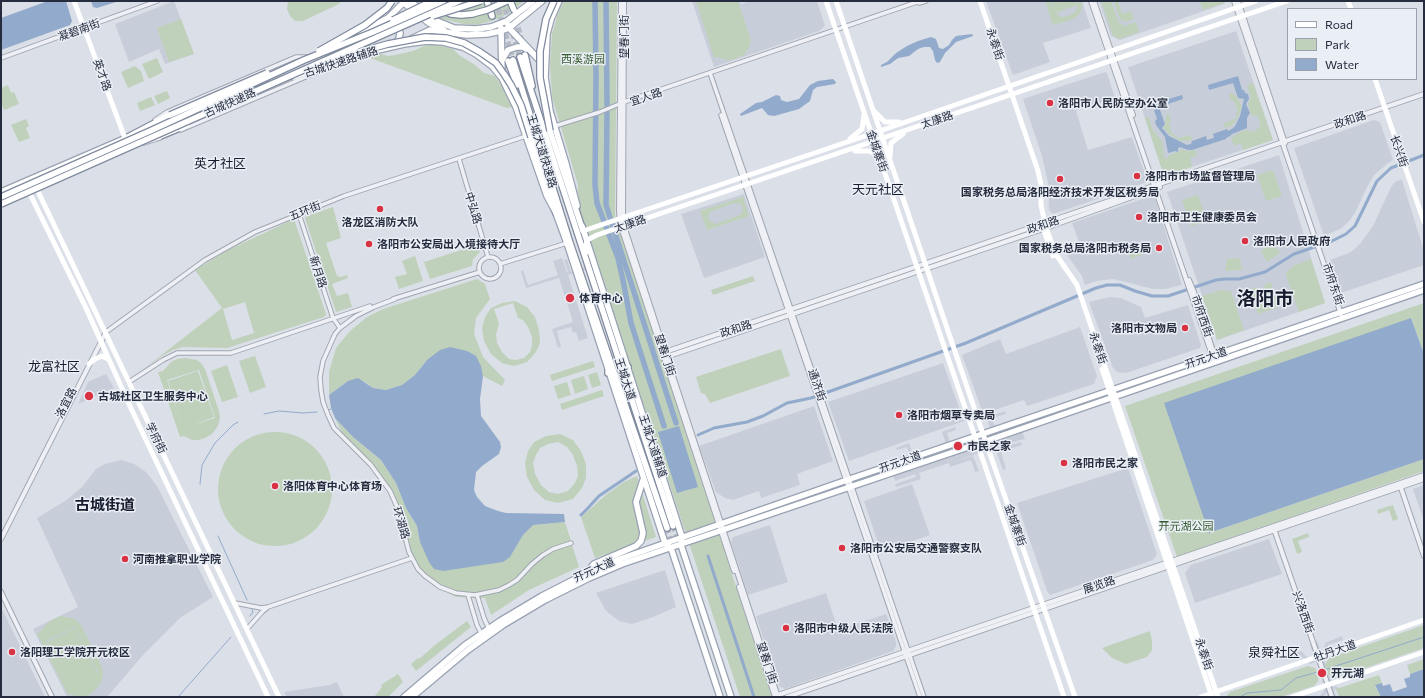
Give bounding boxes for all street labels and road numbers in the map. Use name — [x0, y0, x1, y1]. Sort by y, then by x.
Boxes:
street label: 望春门街 — [617, 15, 631, 59]
street label: 凝碧南街 — [56, 16, 102, 44]
street label: 永泰街 — [983, 26, 1007, 62]
street label: 古城快速路辅路 — [302, 44, 380, 80]
street label: 英才路 — [90, 57, 114, 93]
street label: 宜人路 — [628, 85, 664, 109]
street label: 古城快速路 — [202, 86, 258, 120]
street label: 太康路 — [919, 108, 955, 132]
street label: 政和路 — [1332, 108, 1368, 132]
street label: 王城大道快速路 — [524, 112, 560, 190]
street label: 金城寨街 — [864, 128, 890, 174]
street label: 长兴街 — [1387, 133, 1411, 169]
street label: 中弘路 — [462, 190, 484, 226]
street label: 五环街 — [287, 199, 323, 223]
street label: 太康路 — [612, 212, 648, 236]
street label: 政和路 — [1025, 213, 1061, 237]
street label: 新月路 — [307, 254, 329, 290]
street label: 市府东街 — [1320, 261, 1346, 307]
street label: 市府西街 — [1189, 293, 1215, 339]
street label: 政和路 — [718, 318, 754, 340]
street label: 永泰街 — [1086, 330, 1110, 366]
street label: 望春门街 — [652, 332, 678, 378]
street label: 开元大道 — [1183, 345, 1229, 371]
street label: 王城大道 — [612, 356, 638, 402]
street label: 通济街 — [805, 367, 829, 403]
street label: 洛宜路 — [53, 385, 79, 421]
street label: 王城大道辅道 — [637, 413, 669, 479]
street label: 学府街 — [143, 420, 169, 456]
street label: 开元大道 — [877, 449, 923, 475]
street label: 金城寨街 — [1002, 502, 1028, 548]
street label: 环湖路 — [390, 505, 412, 541]
street label: 开元大道 — [571, 555, 617, 585]
street label: 展览路 — [1081, 573, 1117, 597]
street label: 兴洛西街 — [1290, 589, 1316, 635]
street label: 永泰街 — [1192, 636, 1216, 672]
street label: 牡丹大道 — [1312, 638, 1358, 664]
street label: 望春门街 — [754, 640, 780, 686]

